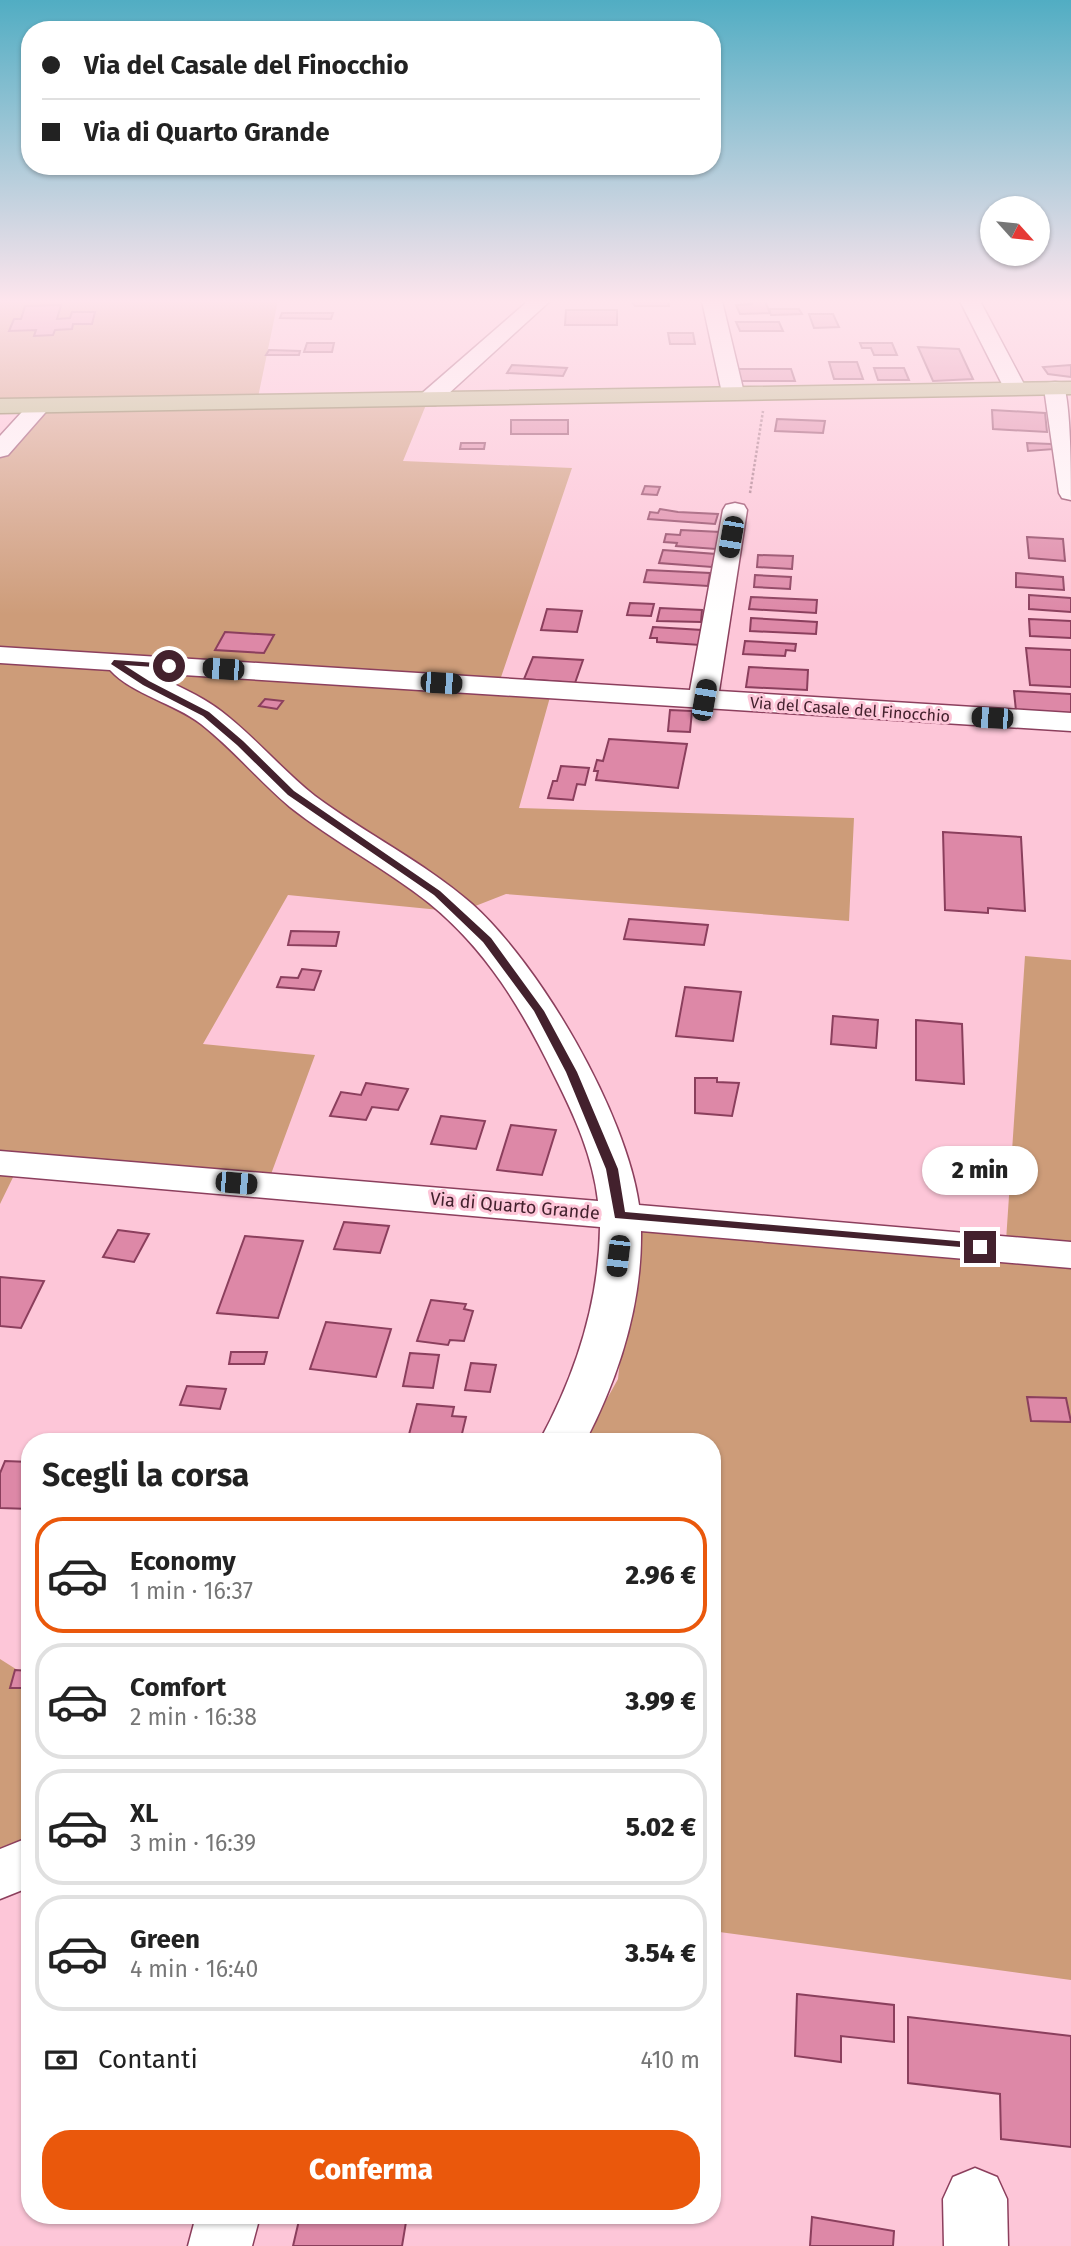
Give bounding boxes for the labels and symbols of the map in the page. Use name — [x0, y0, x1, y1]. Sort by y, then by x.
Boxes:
north arrow — [980, 196, 1050, 266]
car — [718, 514, 745, 560]
route start — [153, 650, 185, 682]
car — [202, 657, 245, 681]
car — [420, 671, 463, 695]
car — [691, 677, 718, 723]
street label: Via del Casale del Finocchio — [749, 693, 951, 726]
car — [971, 706, 1014, 730]
callout: 2 min — [922, 1146, 1038, 1194]
car — [215, 1171, 258, 1195]
street label: Via di Quarto Grande — [429, 1188, 601, 1224]
route end — [964, 1231, 996, 1263]
car — [606, 1234, 631, 1278]

